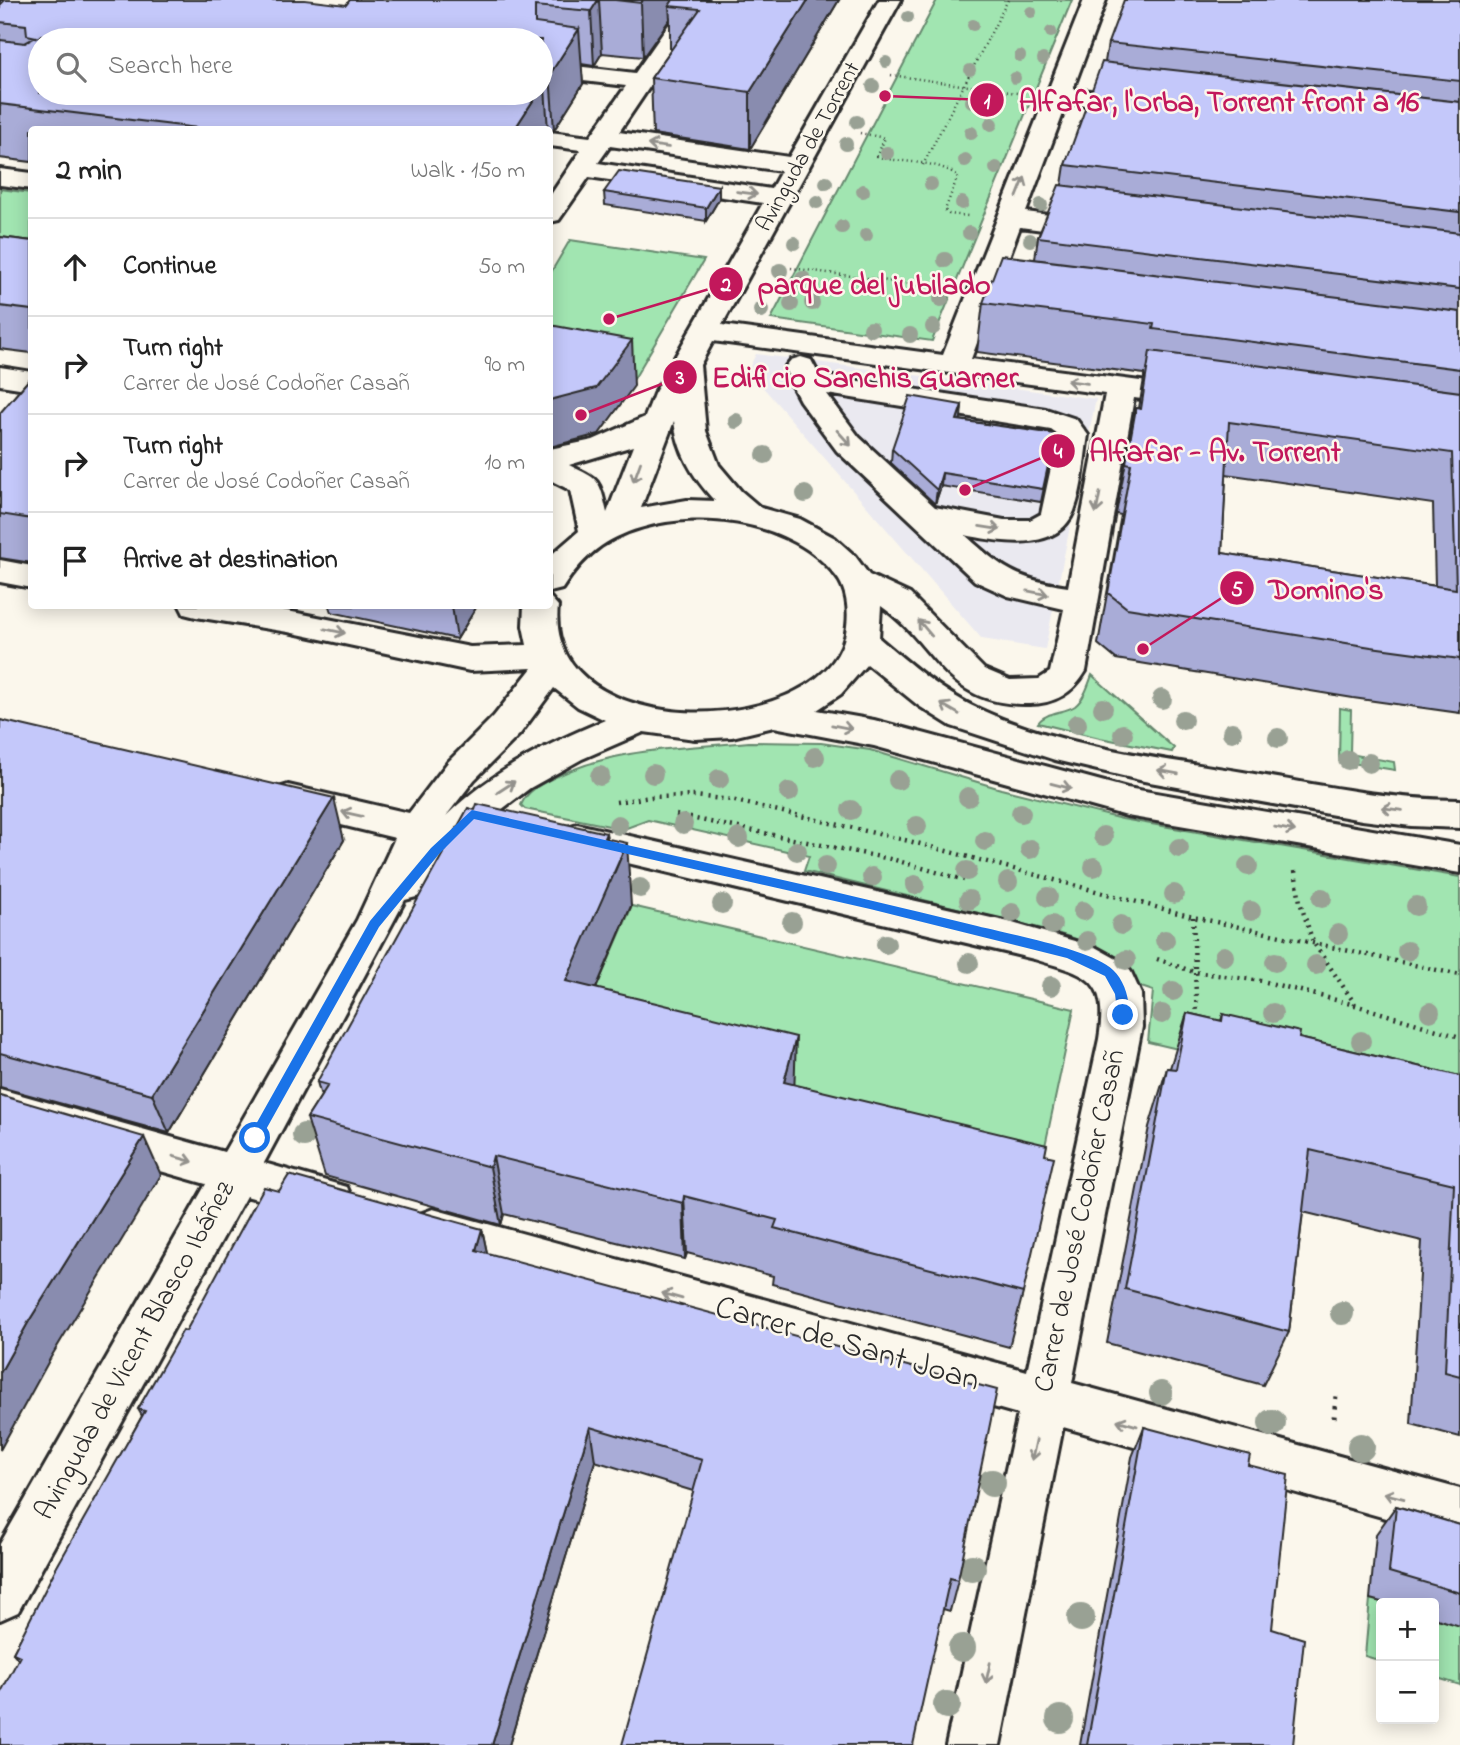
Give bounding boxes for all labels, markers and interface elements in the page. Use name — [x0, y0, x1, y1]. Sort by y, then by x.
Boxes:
search box — [28, 28, 553, 105]
icon: search — [52, 48, 90, 86]
text: Search here — [108, 48, 233, 86]
street label: Avinguda de Torrent — [749, 56, 870, 239]
callout: Alfafar, l'Orba, Torrent front a 16 — [969, 75, 1433, 126]
text: Alfafar, l'Orba, Torrent front a 16 — [1019, 82, 1420, 126]
text: 1 — [984, 88, 991, 118]
one-way arrow — [647, 139, 670, 152]
text: 2 min — [56, 150, 122, 194]
text: Walk · 150 m — [410, 155, 525, 188]
one-way arrow — [1016, 177, 1029, 198]
one-way arrow — [735, 186, 757, 199]
icon: ahead — [56, 248, 94, 286]
text: Continue — [123, 248, 216, 286]
text: 50 m — [478, 251, 525, 284]
callout: parque del jubilado — [708, 258, 1004, 309]
text: parque del jubilado — [757, 265, 991, 309]
text: 2 — [720, 271, 732, 301]
text: Turn right — [123, 330, 223, 368]
icon: right — [56, 346, 94, 384]
text: 90 m — [485, 349, 525, 382]
callout: Edificio Sanchis Guarner — [663, 351, 1032, 402]
text: Edificio Sanchis Guarner — [712, 358, 1019, 402]
text: 3 — [675, 364, 685, 394]
text: Carrer de José Codoñer Casañ — [123, 368, 410, 401]
one-way arrow — [1066, 375, 1089, 388]
callout: Alfafar - Av. Torrent — [1041, 425, 1355, 476]
text: Turn right — [123, 428, 223, 466]
one-way arrow — [836, 429, 852, 447]
text: Alfafar - Av. Torrent — [1089, 432, 1342, 476]
text: 4 — [1054, 438, 1063, 468]
icon: right — [56, 444, 94, 482]
text: 10 m — [484, 447, 525, 480]
one-way arrow — [630, 461, 642, 483]
text: Carrer de José Codoñer Casañ — [123, 466, 410, 499]
one-way arrow — [1091, 491, 1105, 513]
one-way arrow — [979, 522, 1001, 535]
icon: arrive — [56, 542, 94, 580]
text: Arrive at destination — [123, 542, 338, 580]
callout: Domino's — [1220, 563, 1398, 614]
text: Domino's — [1266, 570, 1384, 614]
text: 5 — [1231, 576, 1243, 606]
one-way arrow — [1026, 586, 1049, 600]
one-way arrow — [917, 619, 932, 637]
one-way arrow — [323, 625, 346, 639]
one-way arrow — [941, 702, 961, 716]
one-way arrow — [830, 720, 853, 734]
one-way arrow — [1157, 765, 1180, 778]
one-way arrow — [496, 780, 515, 794]
one-way arrow — [1050, 780, 1072, 793]
one-way arrow — [1381, 802, 1404, 815]
one-way arrow — [341, 806, 364, 820]
one-way arrow — [1273, 823, 1296, 837]
route end — [1107, 999, 1138, 1030]
street label: Carrer de José Codoñer Casañ — [1025, 1046, 1137, 1396]
route start — [239, 1122, 270, 1153]
one-way arrow — [172, 1153, 194, 1166]
street label: Avinguda de Vicent Blasco Ibáñez — [25, 1174, 247, 1528]
street label: Carrer de Sant Joan — [709, 1284, 985, 1406]
one-way arrow — [661, 1289, 683, 1302]
one-way arrow — [1117, 1416, 1139, 1429]
one-way arrow — [1027, 1438, 1041, 1461]
one-way arrow — [1383, 1489, 1406, 1502]
map controls — [1376, 1598, 1439, 1724]
button: + — [1376, 1598, 1439, 1661]
one-way arrow — [981, 1661, 995, 1684]
button: − — [1376, 1661, 1439, 1724]

